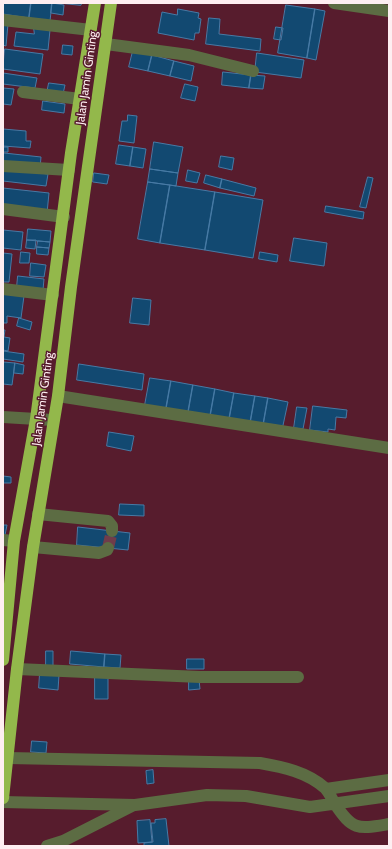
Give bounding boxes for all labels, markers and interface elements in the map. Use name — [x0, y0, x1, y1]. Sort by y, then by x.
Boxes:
street label: Jalan Jamin Ginting — [73, 30, 101, 126]
street label: Jalan Jamin Ginting — [29, 351, 57, 447]

